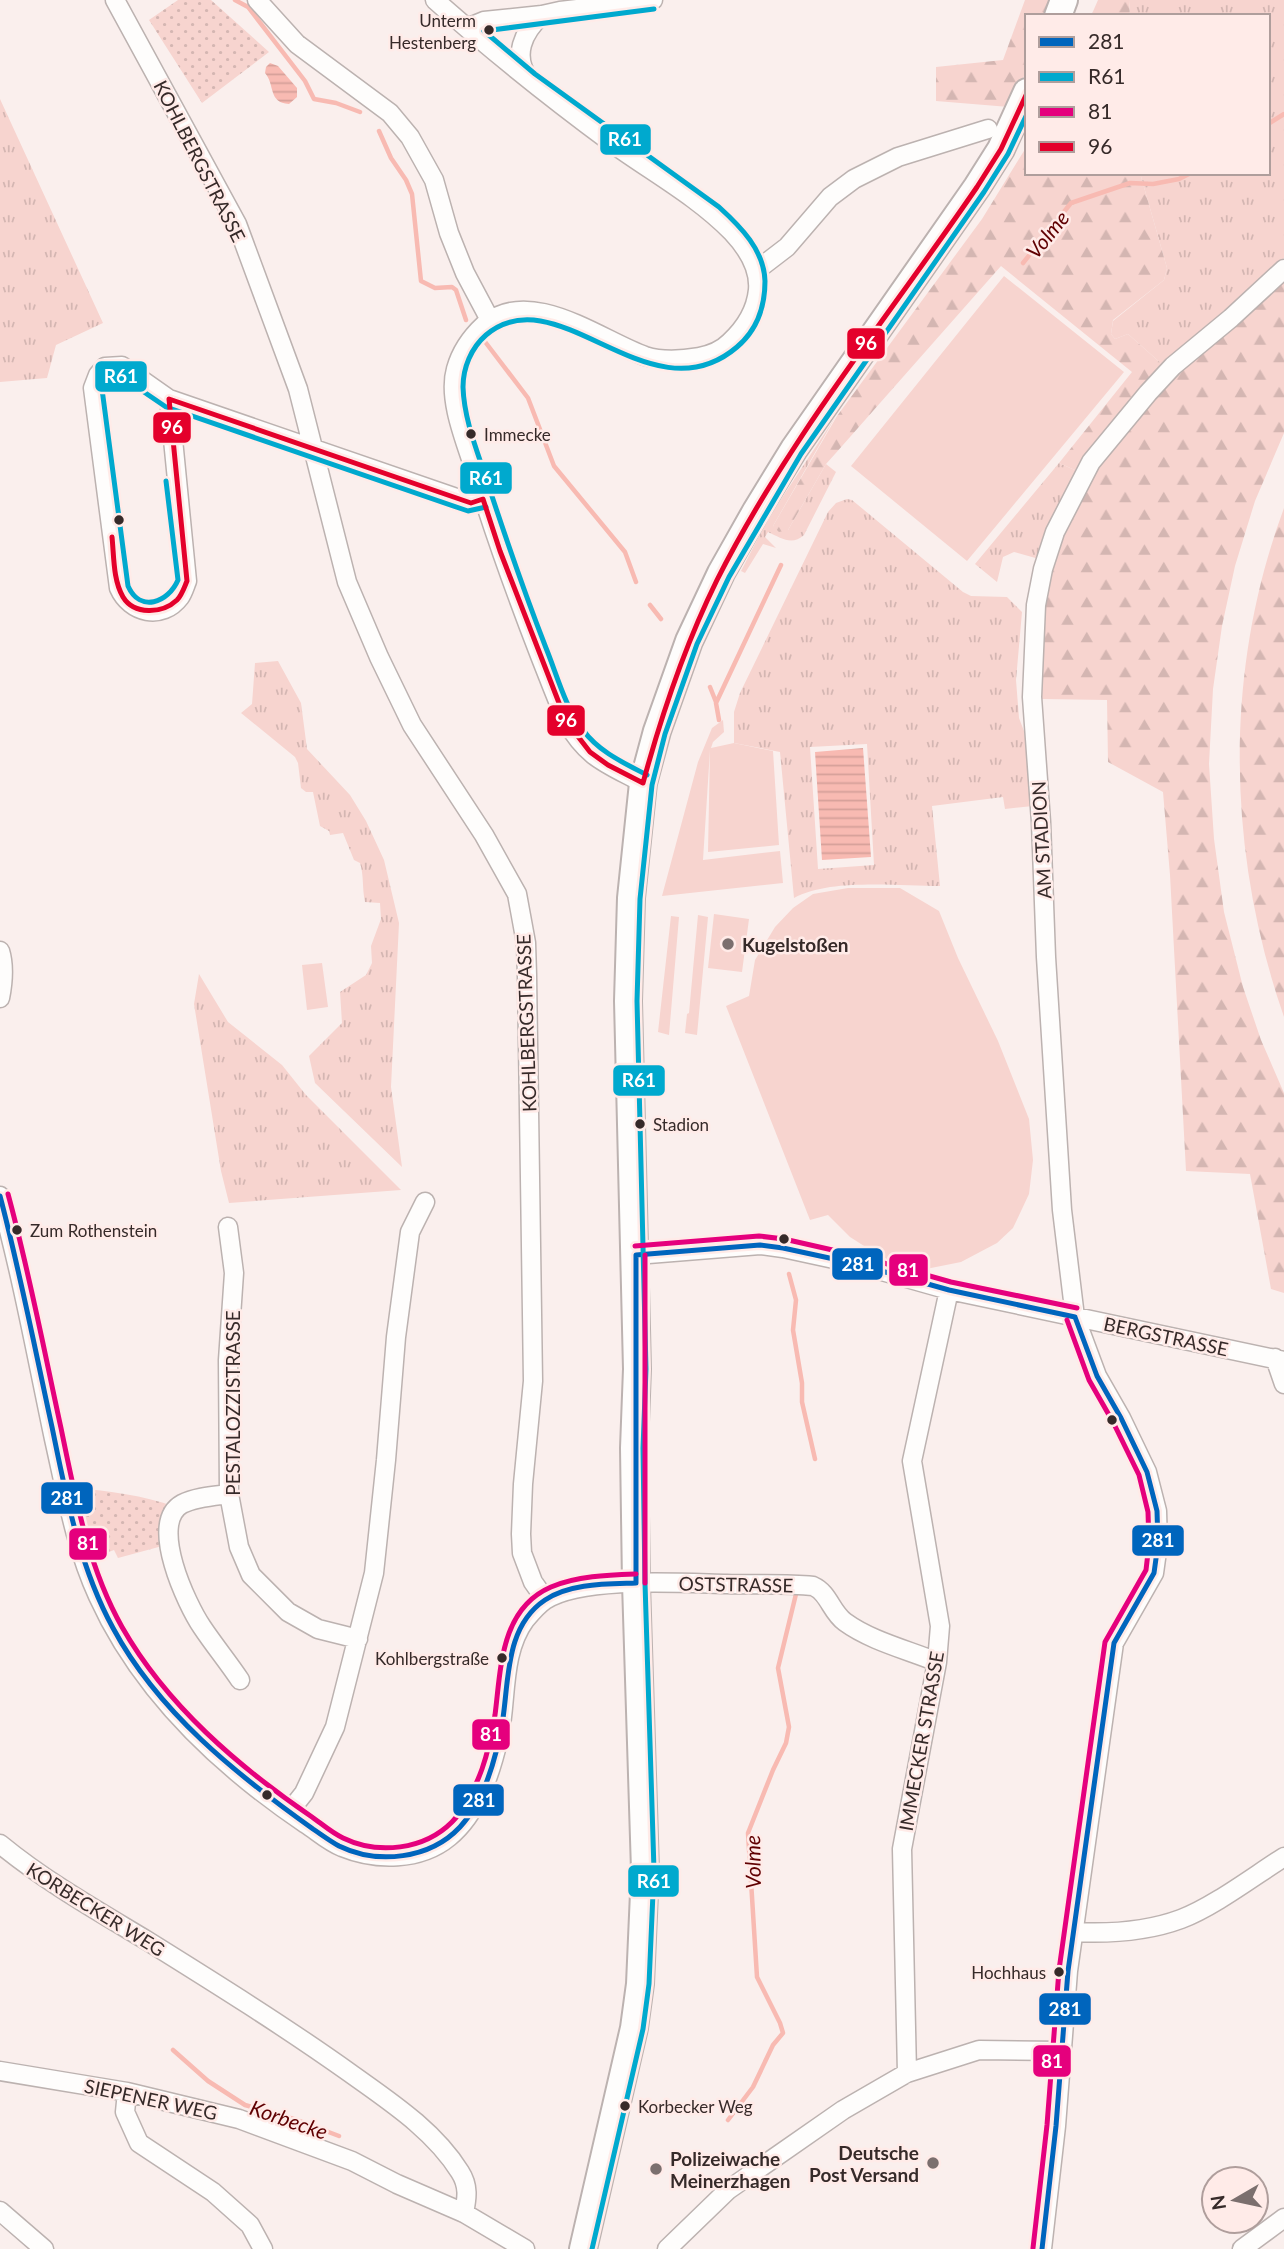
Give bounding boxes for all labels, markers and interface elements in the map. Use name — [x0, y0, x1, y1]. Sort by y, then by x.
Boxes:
place label: Unterm Hestenberg — [389, 10, 476, 53]
legend — [1025, 14, 1270, 175]
marker: Unterm Hestenberg — [482, 23, 496, 37]
text: 281 — [1088, 28, 1125, 53]
text: R61 — [1088, 63, 1126, 88]
street label: KOHLBERGSTRASSE — [149, 76, 251, 246]
text: 81 — [1088, 98, 1112, 123]
line badge: R61 — [599, 123, 652, 156]
text: R61 — [608, 127, 642, 150]
text: 96 — [1088, 133, 1112, 158]
water label: Volme — [1020, 205, 1074, 263]
line badge: 96 — [846, 327, 886, 360]
text: 96 — [855, 331, 877, 354]
line badge: R61 — [94, 360, 148, 393]
text: R61 — [104, 364, 138, 387]
line badge: 96 — [152, 411, 192, 444]
text: 96 — [161, 415, 183, 438]
place label: Immecke — [484, 424, 551, 445]
marker: Immecke — [464, 427, 478, 441]
line badge: R61 — [459, 461, 513, 495]
text: R61 — [469, 466, 503, 489]
unlabelled marker — [112, 513, 126, 527]
line badge: 96 — [546, 704, 586, 737]
text: 96 — [555, 708, 577, 731]
street label: AM STADION — [1026, 781, 1056, 899]
place label: Kugelstoßen — [742, 933, 849, 956]
street label: KOHLBERGSTRASSE — [511, 934, 541, 1112]
marker: Kugelstoßen — [720, 936, 736, 952]
line badge: R61 — [612, 1064, 666, 1097]
text: R61 — [622, 1068, 656, 1091]
place label: Stadion — [653, 1114, 709, 1135]
marker: Stadion — [633, 1117, 647, 1131]
place label: Zum Rothenstein — [30, 1220, 157, 1241]
marker: Zum Rothenstein — [10, 1223, 24, 1237]
unlabelled marker — [777, 1232, 791, 1246]
line badge: 281 — [831, 1247, 884, 1281]
text: 281 — [841, 1252, 875, 1275]
line badge: 81 — [888, 1253, 929, 1287]
text: 81 — [897, 1258, 919, 1281]
street label: PESTALOZZISTRASSE — [221, 1310, 244, 1496]
street label: BERGSTRASSE — [1102, 1312, 1230, 1360]
unlabelled marker — [1105, 1413, 1119, 1427]
line badge: 281 — [40, 1481, 94, 1515]
text: 281 — [50, 1486, 84, 1509]
line badge: 281 — [1131, 1524, 1185, 1557]
line badge: 81 — [68, 1527, 108, 1561]
text: 281 — [1141, 1528, 1175, 1551]
text: 81 — [77, 1531, 99, 1554]
street label: OSTSTRASSE — [679, 1572, 793, 1596]
place label: Kohlbergstraße — [375, 1648, 489, 1669]
street label: IMMECKER STRASSE — [894, 1649, 948, 1833]
marker: Kohlbergstraße — [495, 1651, 509, 1665]
line badge: 81 — [471, 1718, 511, 1751]
text: 81 — [480, 1722, 502, 1745]
line badge: 281 — [452, 1783, 505, 1817]
unlabelled marker — [260, 1788, 274, 1802]
text: 281 — [462, 1788, 496, 1811]
water label: Volme — [739, 1835, 765, 1889]
street label: KORBECKER WEG — [23, 1857, 169, 1961]
line badge: R61 — [627, 1864, 680, 1898]
text: R61 — [637, 1869, 671, 1892]
place label: Hochhaus — [971, 1962, 1046, 1983]
marker: Hochhaus — [1052, 1965, 1066, 1979]
line badge: 281 — [1038, 1992, 1092, 2026]
text: 281 — [1048, 1997, 1082, 2020]
line badge: 81 — [1032, 2044, 1072, 2078]
text: 81 — [1041, 2049, 1063, 2072]
street label: SIEPENER WEG — [82, 2074, 220, 2124]
water label: Korbecke — [247, 2094, 331, 2144]
place label: Korbecker Weg — [638, 2096, 753, 2117]
marker: Korbecker Weg — [618, 2099, 632, 2113]
place label: Deutsche Post Versand — [809, 2141, 919, 2186]
place label: Polizeiwache Meinerzhagen — [670, 2147, 790, 2192]
marker: Deutsche Post Versand — [925, 2155, 941, 2171]
marker: Polizeiwache Meinerzhagen — [648, 2161, 664, 2177]
north arrow — [1200, 2165, 1270, 2235]
text: N — [1205, 2194, 1230, 2212]

